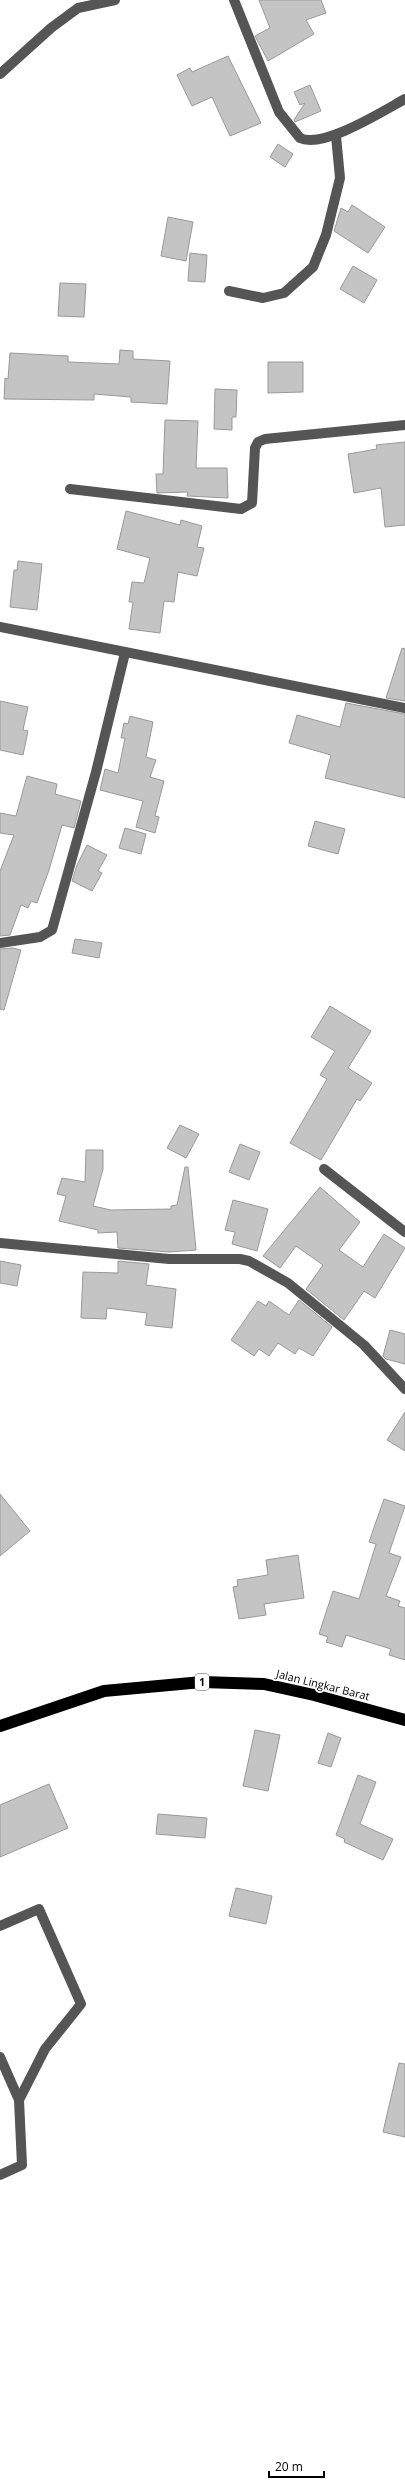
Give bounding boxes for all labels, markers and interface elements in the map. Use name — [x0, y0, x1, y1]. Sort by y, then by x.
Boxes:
street label: Jalan Lingkar Barat — [274, 1665, 371, 1703]
road number: 1 — [195, 1674, 209, 1690]
scale bar — [269, 2453, 324, 2479]
text: 20 m — [275, 2458, 303, 2475]

